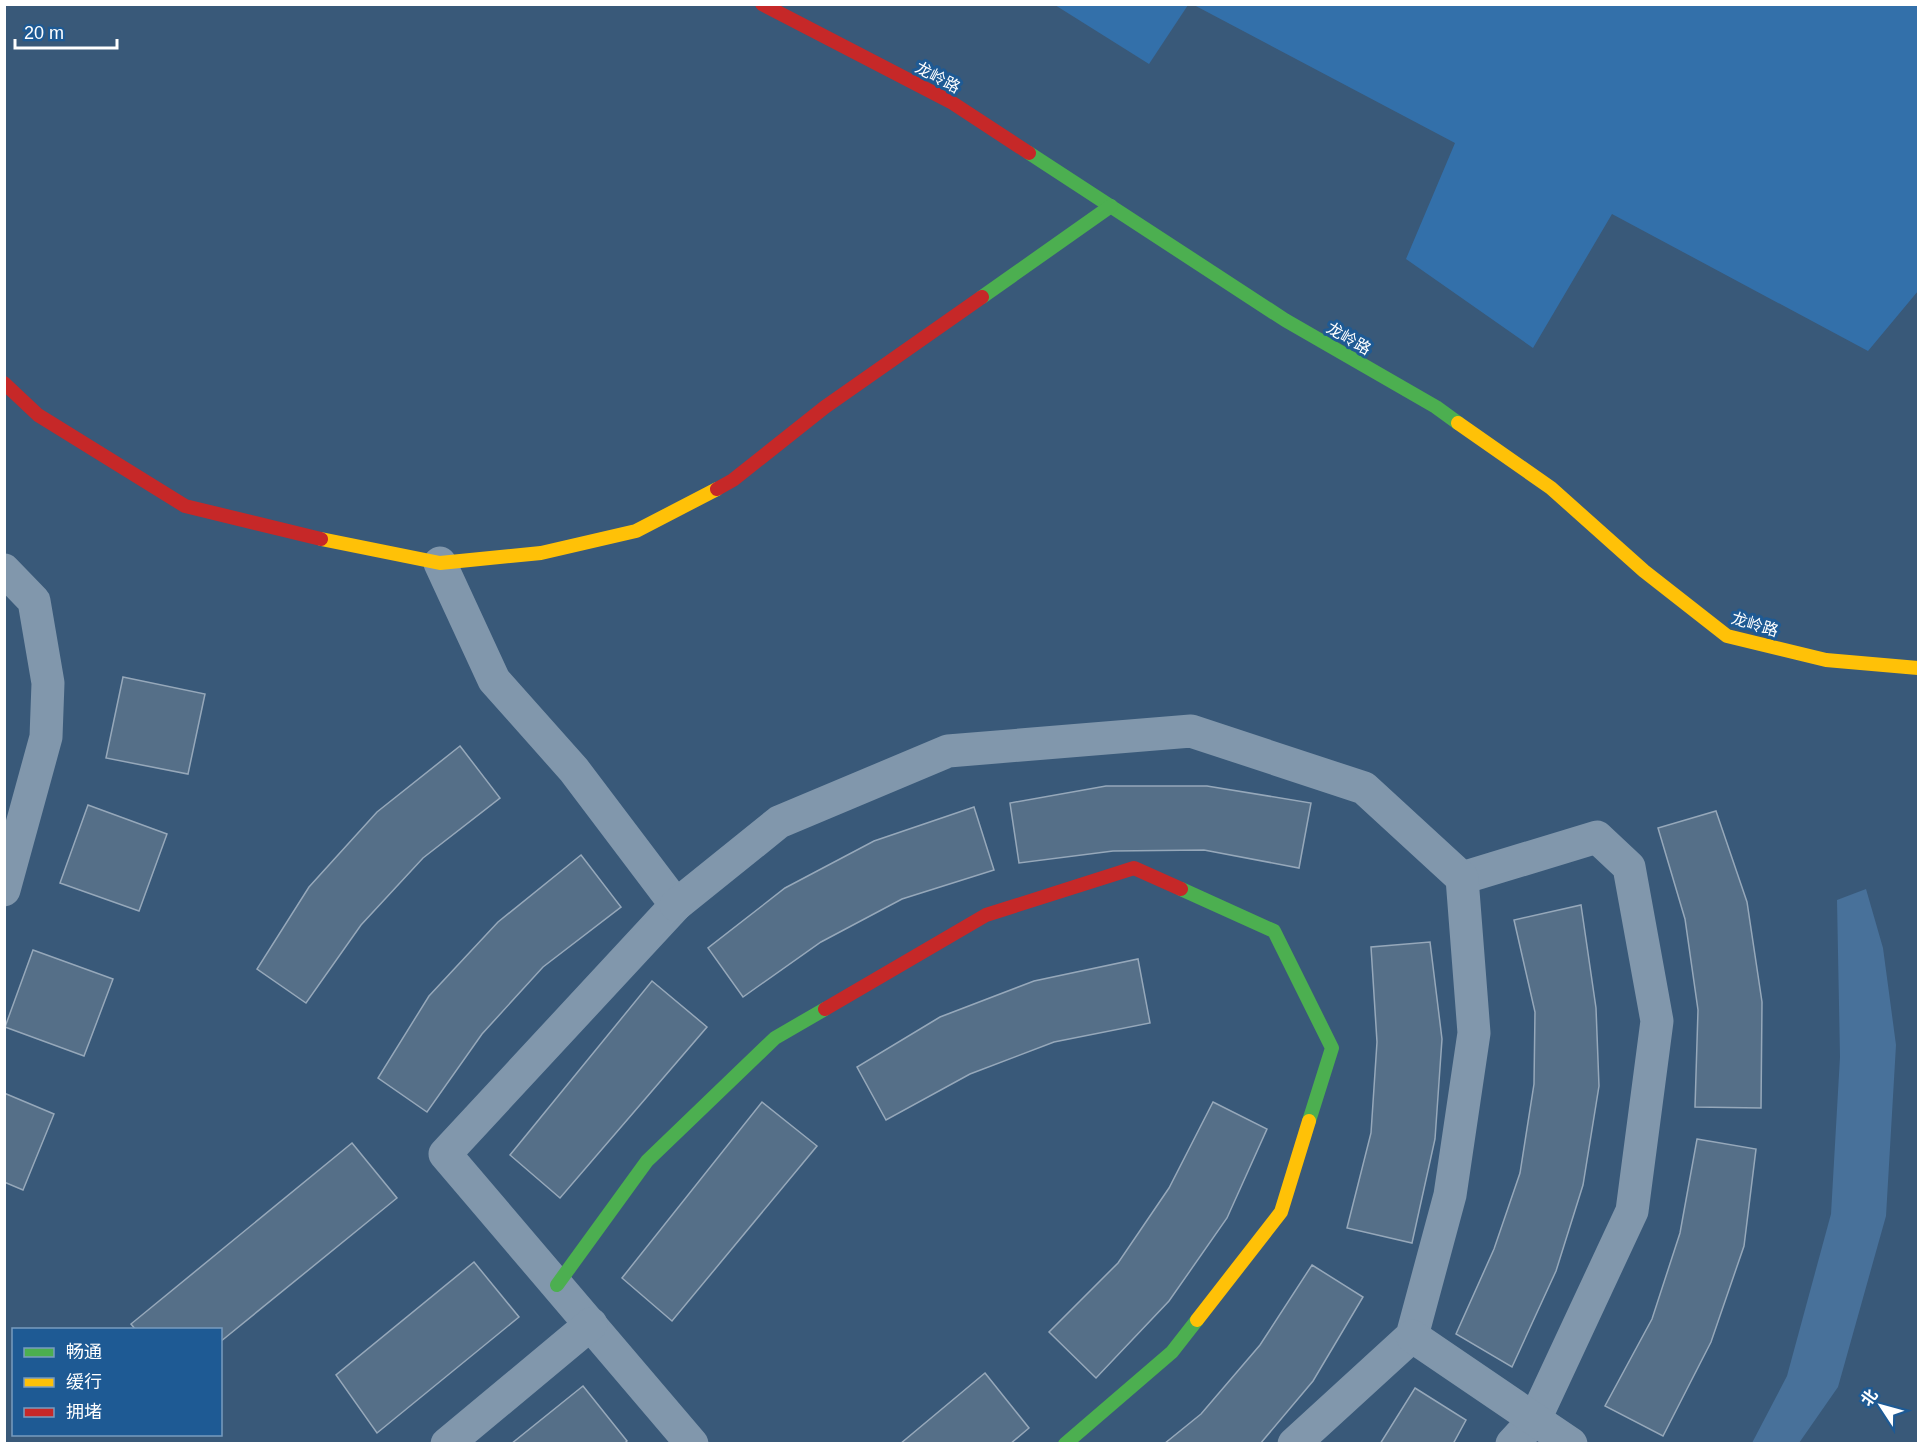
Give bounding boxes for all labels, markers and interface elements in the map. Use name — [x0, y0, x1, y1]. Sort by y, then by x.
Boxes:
scale bar — [15, 12, 117, 50]
text: 20 m — [24, 23, 64, 43]
street label: 龙岭路 — [913, 59, 963, 96]
street label: 龙岭路 — [1324, 319, 1374, 358]
street label: 龙岭路 — [1729, 609, 1780, 640]
legend — [12, 1328, 222, 1436]
text: 畅通 — [66, 1342, 102, 1362]
text: 缓行 — [66, 1372, 102, 1392]
north arrow — [1851, 1376, 1911, 1436]
text: 北 — [1858, 1386, 1881, 1409]
text: 拥堵 — [66, 1402, 102, 1422]

